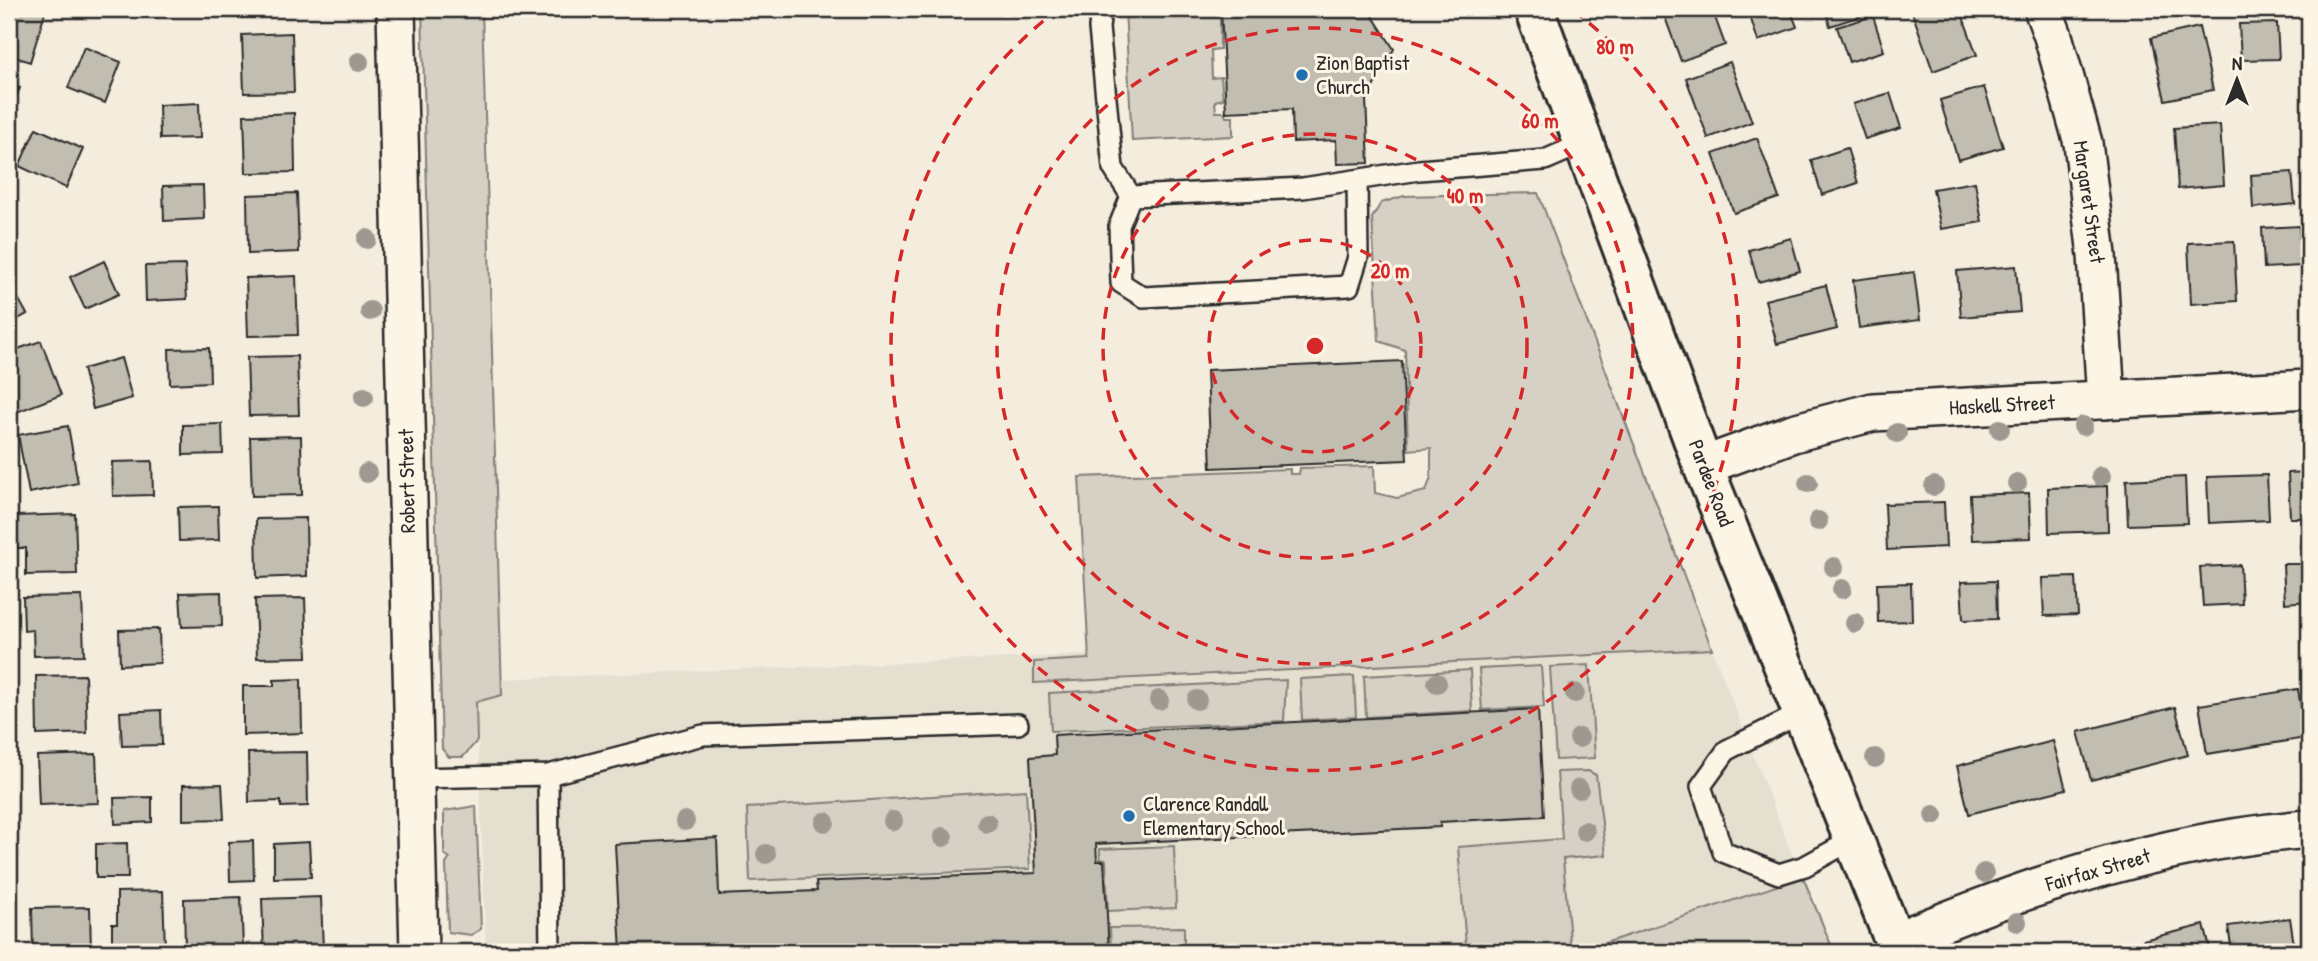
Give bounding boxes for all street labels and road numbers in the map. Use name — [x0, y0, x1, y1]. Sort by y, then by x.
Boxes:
street label: Margaret Street — [2067, 139, 2113, 266]
street label: Haskell Street — [1948, 387, 2056, 422]
street label: Robert Street — [391, 428, 422, 533]
street label: Pardee Road — [1682, 435, 1741, 530]
street label: Fairfax Street — [2041, 841, 2154, 899]

